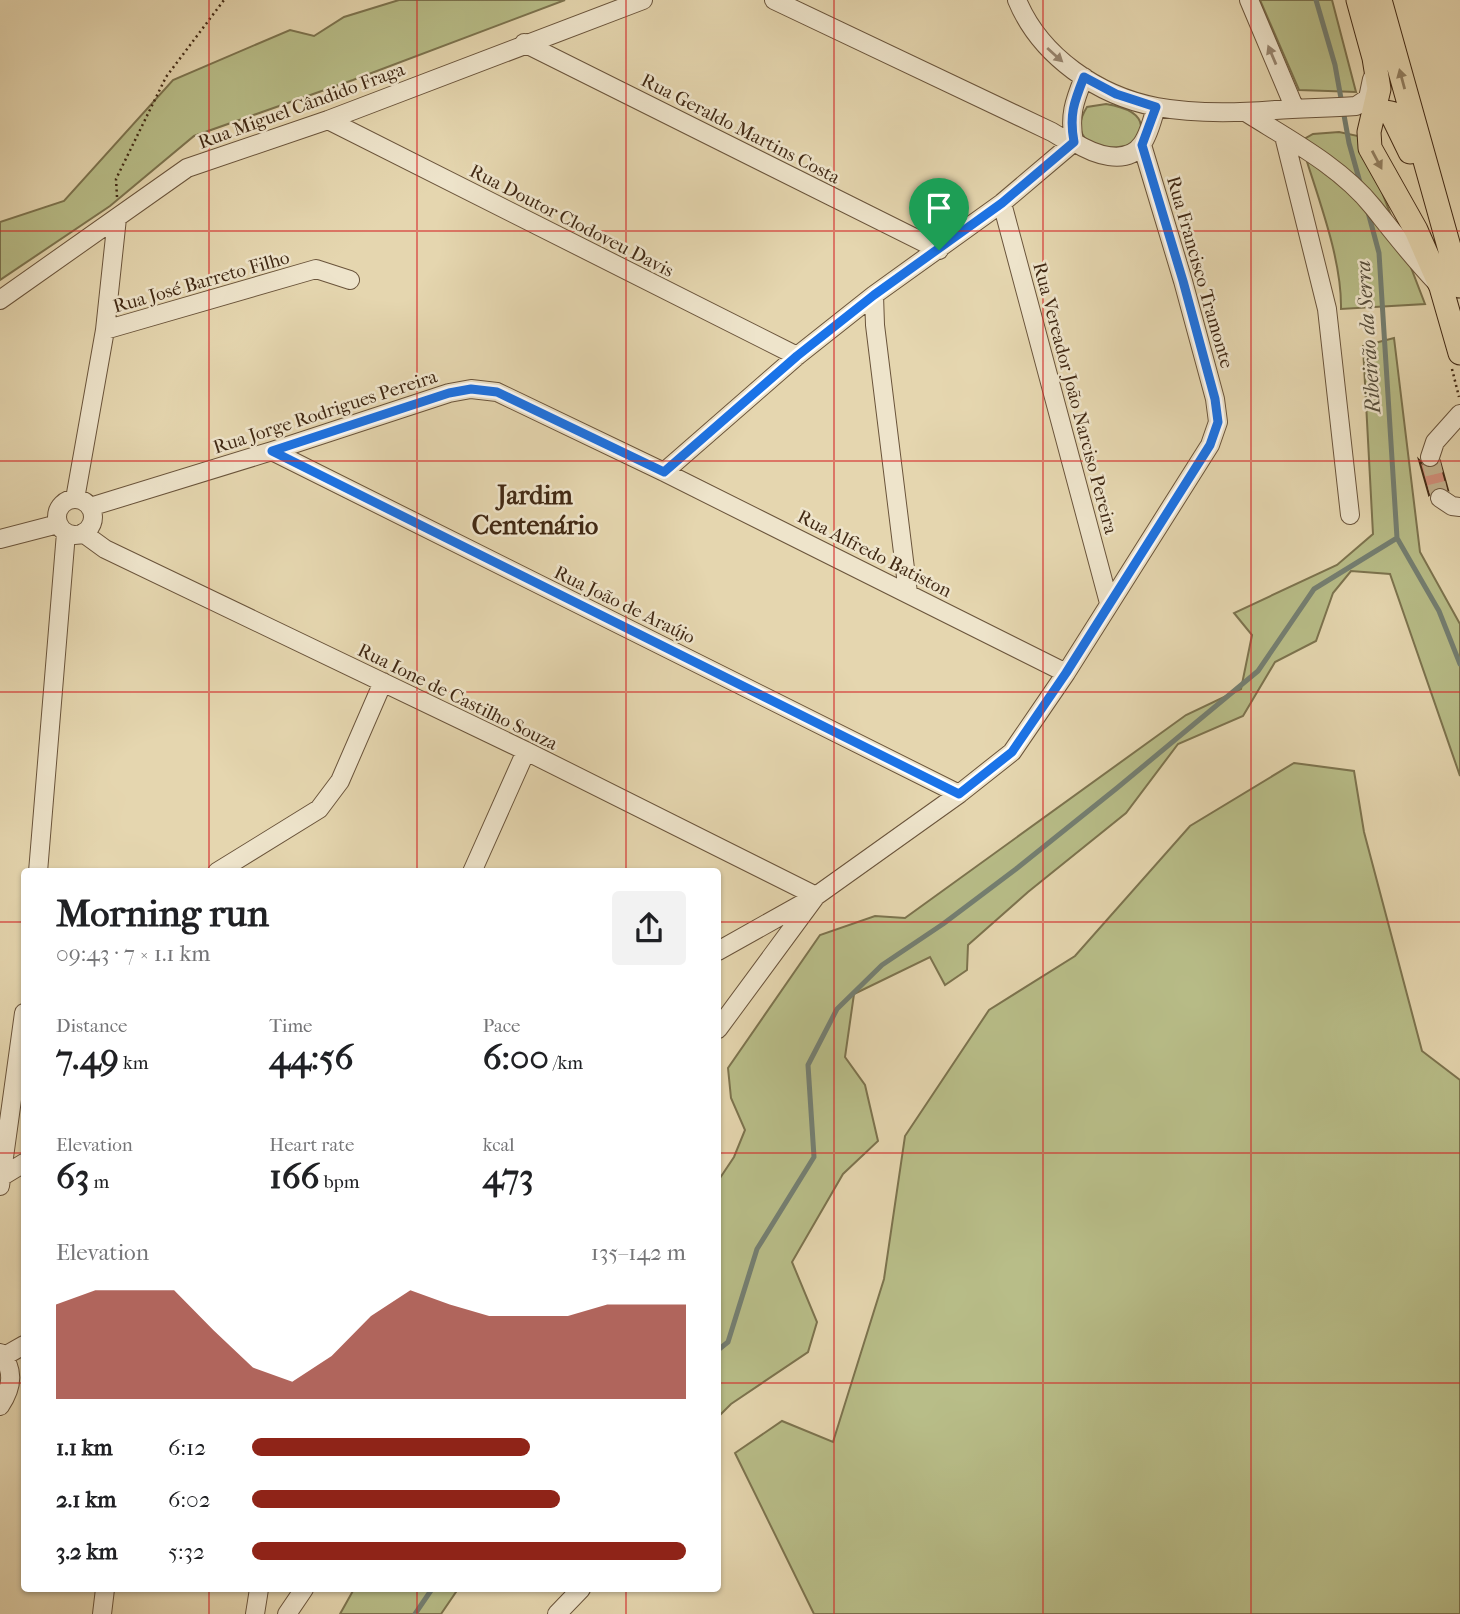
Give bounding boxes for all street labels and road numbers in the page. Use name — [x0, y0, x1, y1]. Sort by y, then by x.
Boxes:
street label: Rua Miguel Cândido Fraga — [195, 58, 408, 154]
street label: Rua Geraldo Martins Costa — [638, 69, 844, 189]
street label: Rua Doutor Clodoveu Davis — [466, 160, 677, 282]
street label: Rua Francisco Tramonte — [1162, 174, 1238, 371]
street label: Rua José Barreto Filho — [111, 246, 292, 318]
street label: Rua Vereador João Narciso Pereira — [1028, 260, 1122, 537]
street label: Rua Jorge Rodrigues Pereira — [211, 365, 440, 459]
street label: Rua Alfredo Batiston — [794, 505, 955, 602]
street label: Rua João de Araújo — [550, 561, 699, 649]
street label: Rua Ione de Castilho Souza — [354, 639, 561, 755]

